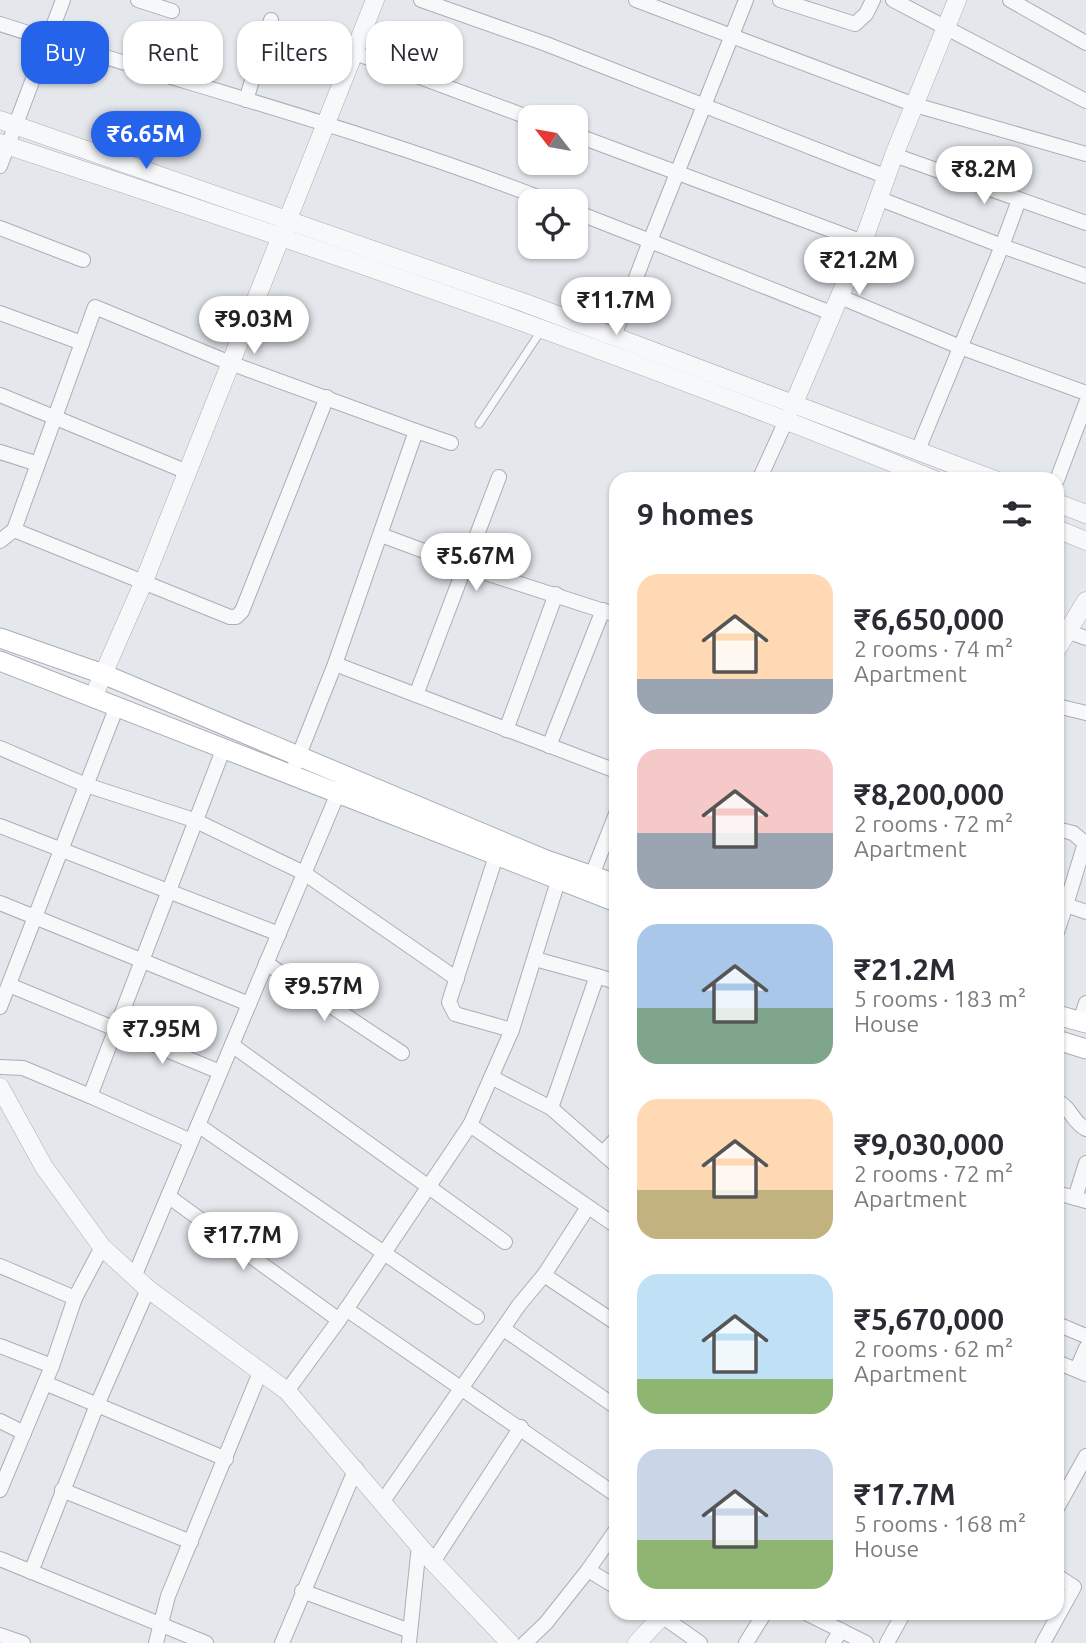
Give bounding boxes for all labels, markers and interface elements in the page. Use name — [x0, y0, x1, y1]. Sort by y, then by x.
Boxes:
chip: Buy — [21, 21, 109, 84]
chip: Rent — [123, 21, 223, 84]
chip: Filters — [237, 21, 352, 84]
chip: New — [366, 21, 463, 84]
north arrow — [518, 105, 588, 175]
map controls — [518, 105, 588, 259]
pin: ₹6.65M — [89, 111, 203, 171]
text: ₹6.65M — [107, 121, 185, 146]
pin: ₹8.2M — [935, 146, 1033, 206]
text: ₹8.2M — [951, 156, 1017, 181]
button: locate — [518, 189, 588, 259]
pin: ₹21.2M — [802, 238, 916, 297]
text: ₹21.2M — [820, 247, 898, 272]
pin: ₹11.7M — [559, 278, 673, 337]
text: ₹11.7M — [577, 287, 655, 312]
pin: ₹9.03M — [197, 296, 311, 356]
text: ₹9.03M — [215, 306, 293, 331]
icon: filters — [998, 495, 1036, 533]
text: 9 homes — [637, 497, 754, 531]
pin: ₹5.67M — [419, 534, 533, 593]
text: ₹5.67M — [437, 543, 515, 568]
icon: home — [693, 602, 777, 686]
text: ₹6,650,000 — [854, 602, 1004, 636]
text: 2 rooms · 74 m² — [854, 636, 1013, 661]
text: Apartment — [854, 661, 967, 686]
icon: home — [693, 777, 777, 861]
text: ₹8,200,000 — [854, 777, 1004, 811]
text: 2 rooms · 72 m² — [854, 811, 1013, 836]
text: Apartment — [854, 836, 967, 861]
icon: home — [693, 952, 777, 1036]
text: ₹21.2M — [854, 952, 956, 986]
pin: ₹9.57M — [267, 964, 381, 1023]
text: ₹9.57M — [285, 973, 363, 998]
text: 5 rooms · 183 m² — [854, 986, 1026, 1011]
pin: ₹7.95M — [105, 1006, 219, 1066]
text: House — [854, 1011, 919, 1036]
text: ₹7.95M — [123, 1016, 201, 1041]
icon: home — [693, 1127, 777, 1211]
text: ₹9,030,000 — [854, 1127, 1004, 1161]
text: 2 rooms · 72 m² — [854, 1161, 1013, 1186]
text: Apartment — [854, 1186, 967, 1211]
pin: ₹17.7M — [186, 1212, 300, 1272]
text: ₹17.7M — [204, 1222, 282, 1247]
icon: home — [693, 1302, 777, 1386]
text: ₹5,670,000 — [854, 1302, 1004, 1336]
text: 2 rooms · 62 m² — [854, 1336, 1013, 1361]
text: Apartment — [854, 1361, 967, 1386]
icon: home — [693, 1477, 777, 1561]
text: ₹17.7M — [854, 1477, 956, 1511]
text: 5 rooms · 168 m² — [854, 1511, 1026, 1536]
text: House — [854, 1536, 919, 1561]

